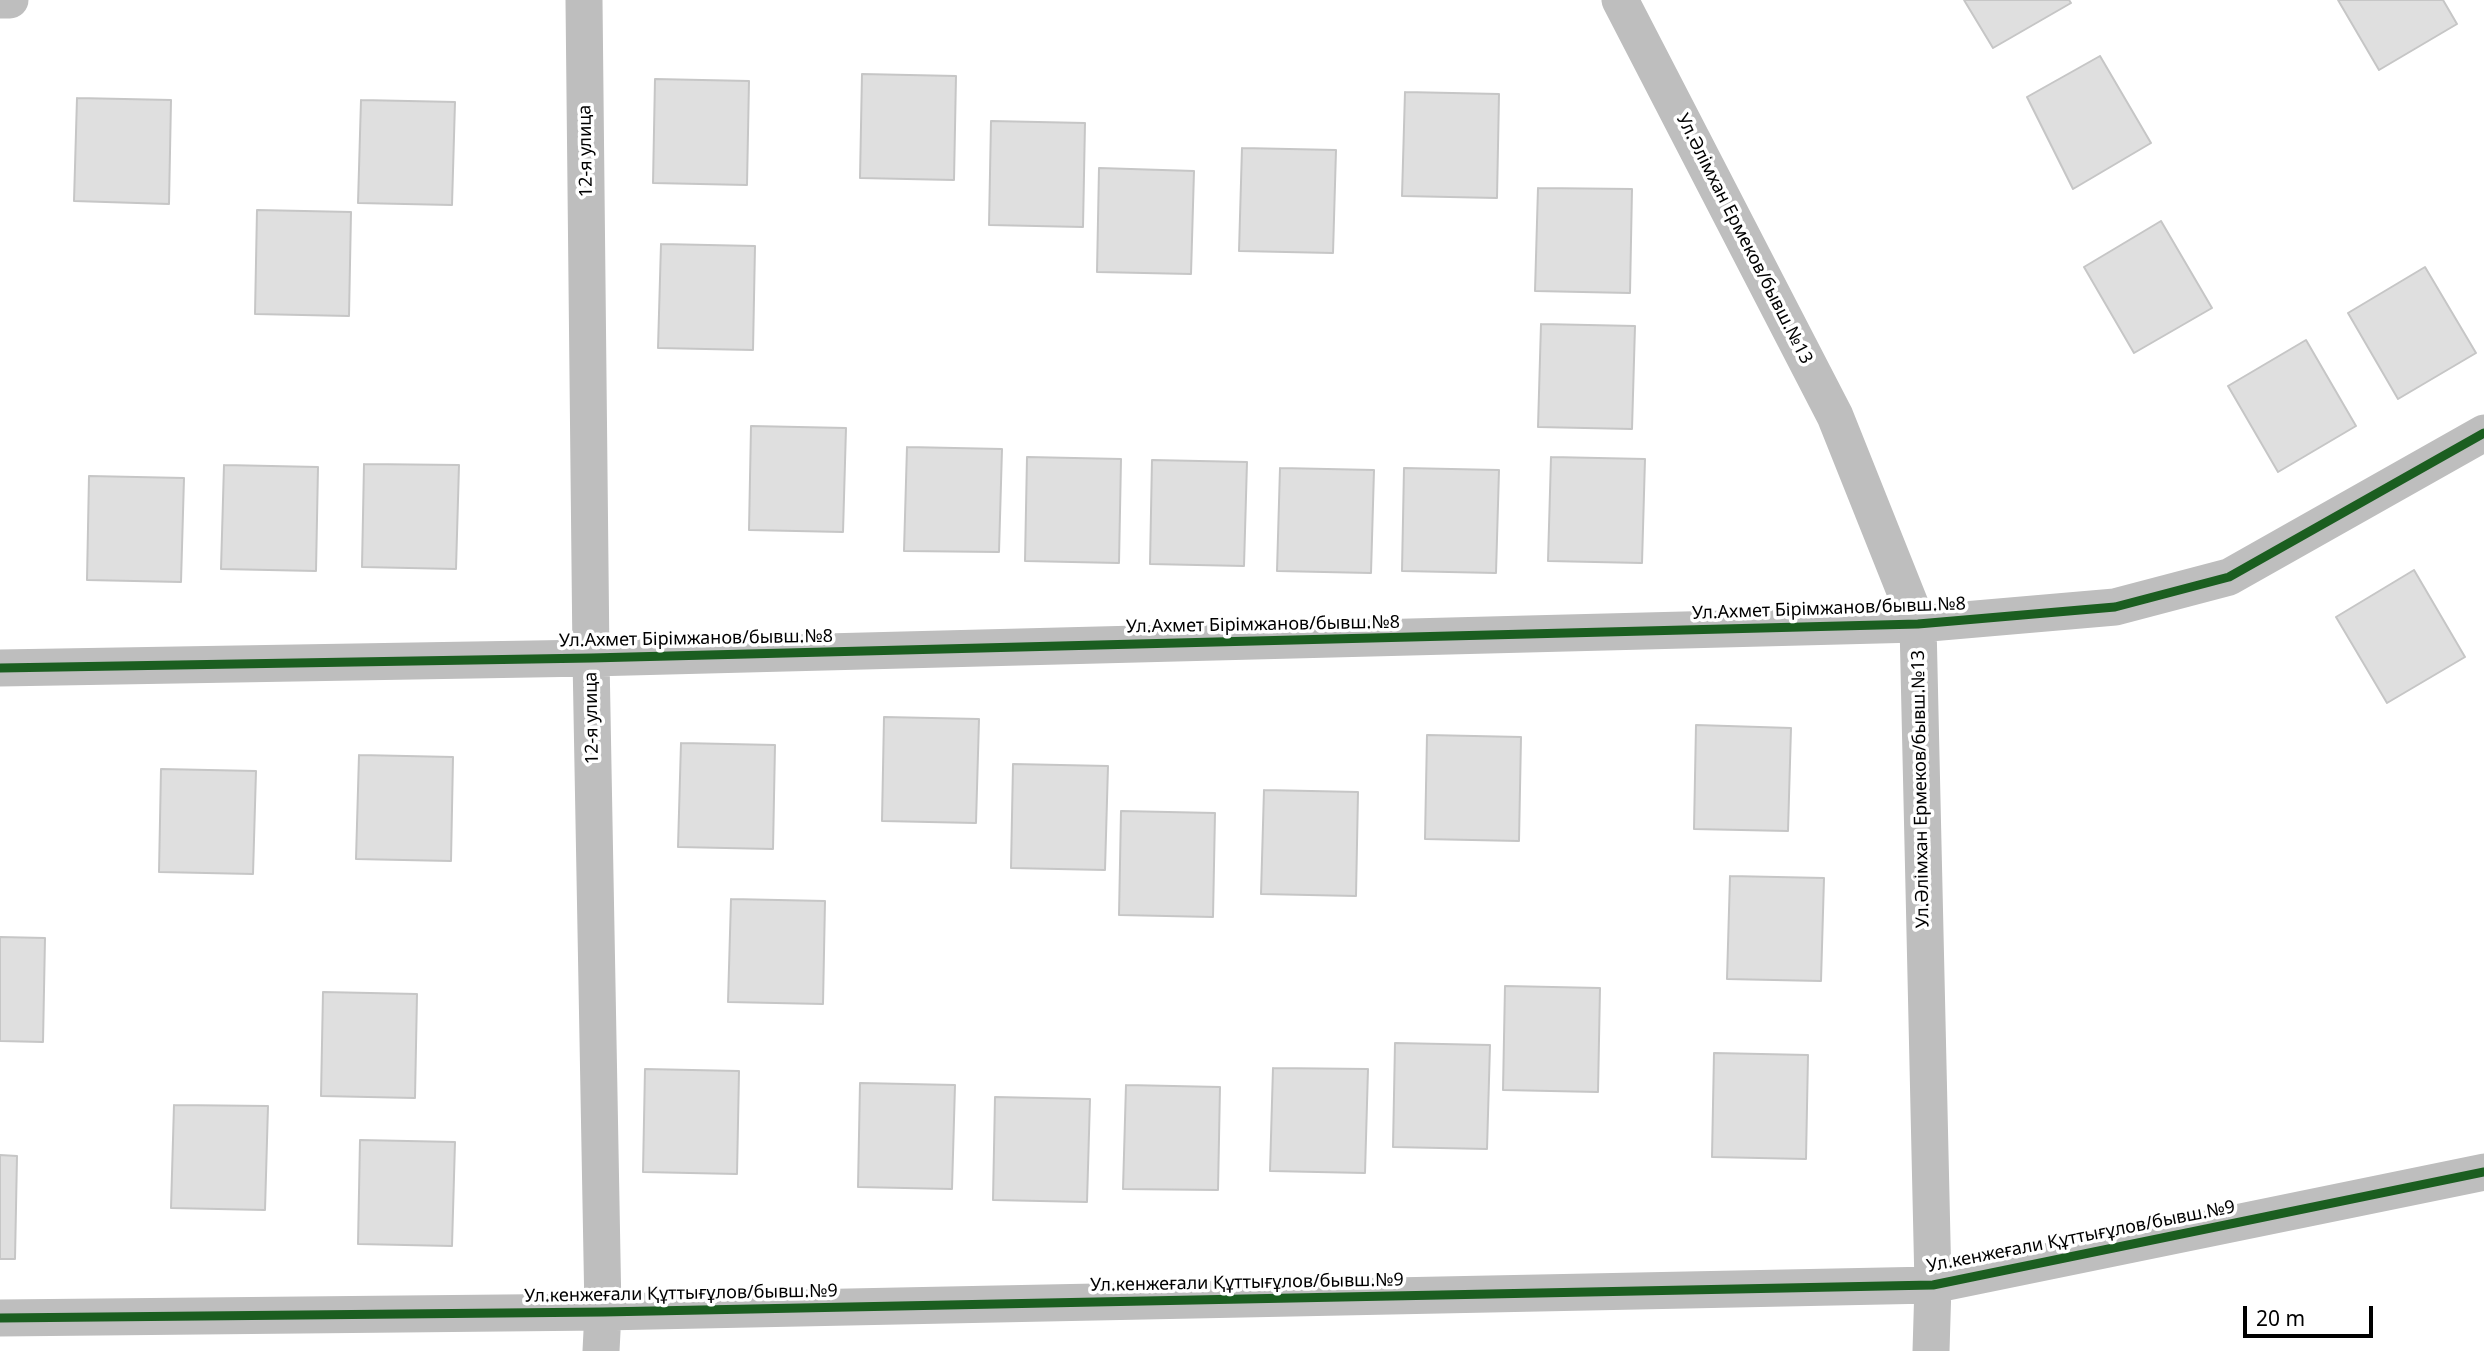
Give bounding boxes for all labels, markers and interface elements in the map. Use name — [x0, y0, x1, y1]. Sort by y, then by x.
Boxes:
street label: 12-я улица — [574, 105, 598, 197]
street label: Ул.Әлімхан Ермеков/бывш.№13 — [1671, 110, 1817, 368]
street label: Ул.Ахмет Бірімжанов/бывш.№8 — [1692, 593, 1966, 625]
street label: Ул.Ахмет Бірімжанов/бывш.№8 — [1126, 612, 1400, 638]
street label: Ул.Ахмет Бірімжанов/бывш.№8 — [559, 626, 833, 652]
street label: Ул.Әлімхан Ермеков/бывш.№13 — [1908, 650, 1934, 928]
street label: 12-я улица — [580, 672, 604, 764]
street label: Ул.кенжеғали Құттығұлов/бывш.№9 — [1925, 1196, 2237, 1278]
street label: Ул.кенжеғали Құттығұлов/бывш.№9 — [1090, 1269, 1404, 1297]
street label: Ул.кенжеғали Құттығұлов/бывш.№9 — [524, 1280, 838, 1308]
scale bar — [2246, 1292, 2376, 1336]
text: 20 m — [2256, 1304, 2305, 1332]

